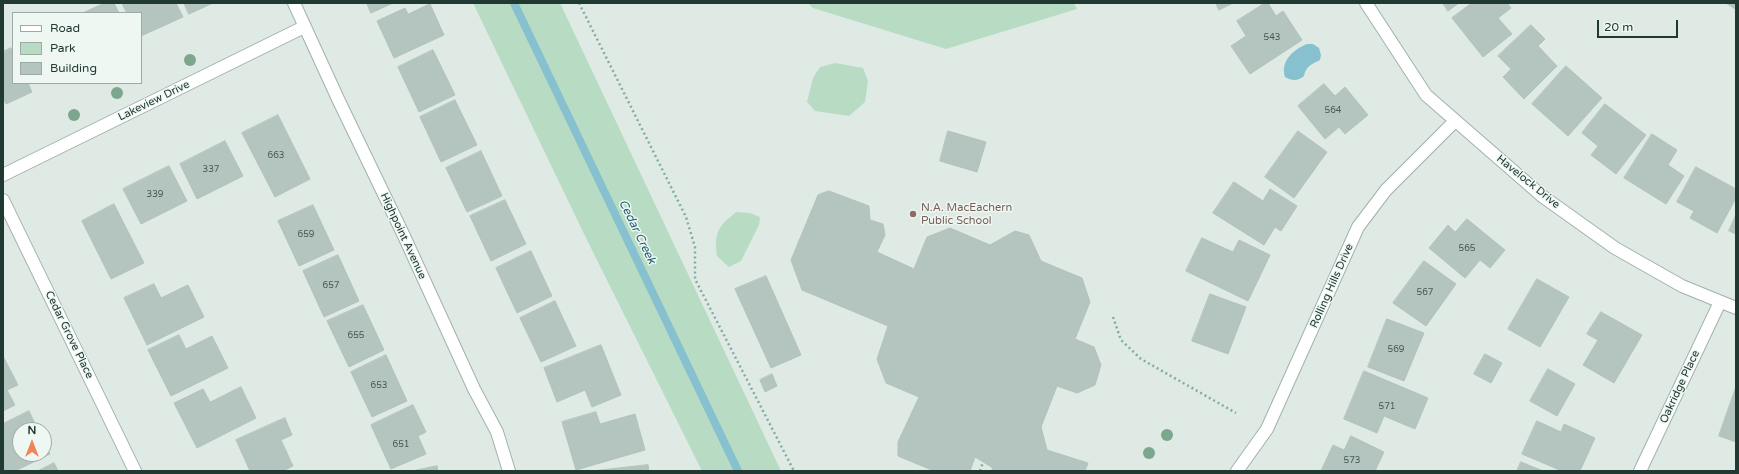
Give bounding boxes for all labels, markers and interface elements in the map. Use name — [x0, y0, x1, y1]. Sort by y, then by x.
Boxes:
legend — [12, 12, 142, 84]
scale bar — [1599, 12, 1680, 38]
text: 20 m — [1604, 20, 1633, 34]
text: Road — [50, 21, 80, 35]
house number: 543 — [1264, 33, 1280, 43]
text: Park — [50, 41, 76, 55]
text: Building — [50, 61, 97, 75]
street label: Lakeview Drive — [116, 78, 192, 124]
house number: 564 — [1325, 106, 1341, 116]
house number: 663 — [268, 151, 284, 161]
street label: Havelock Drive — [1494, 152, 1562, 212]
house number: 337 — [203, 165, 219, 175]
house number: 339 — [147, 190, 163, 200]
street label: Highpoint Avenue — [377, 191, 429, 281]
water label: Cedar Creek — [615, 197, 659, 267]
place label: N.A. MacEachern Public School — [921, 201, 1012, 227]
marker: N.A. MacEachern Public School — [908, 209, 918, 219]
house number: 659 — [298, 230, 314, 240]
street label: Rolling Hills Drive — [1307, 242, 1357, 330]
house number: 565 — [1459, 244, 1475, 254]
house number: 657 — [323, 281, 339, 291]
house number: 567 — [1417, 288, 1433, 298]
street label: Cedar Grove Place — [42, 289, 96, 381]
house number: 655 — [348, 331, 364, 341]
house number: 569 — [1388, 345, 1404, 355]
street label: Oakridge Place — [1657, 348, 1703, 426]
house number: 653 — [371, 381, 387, 391]
house number: 571 — [1379, 402, 1395, 412]
north arrow — [12, 422, 52, 462]
text: N — [28, 424, 36, 437]
house number: 651 — [393, 440, 409, 450]
house number: 573 — [1344, 456, 1360, 466]

